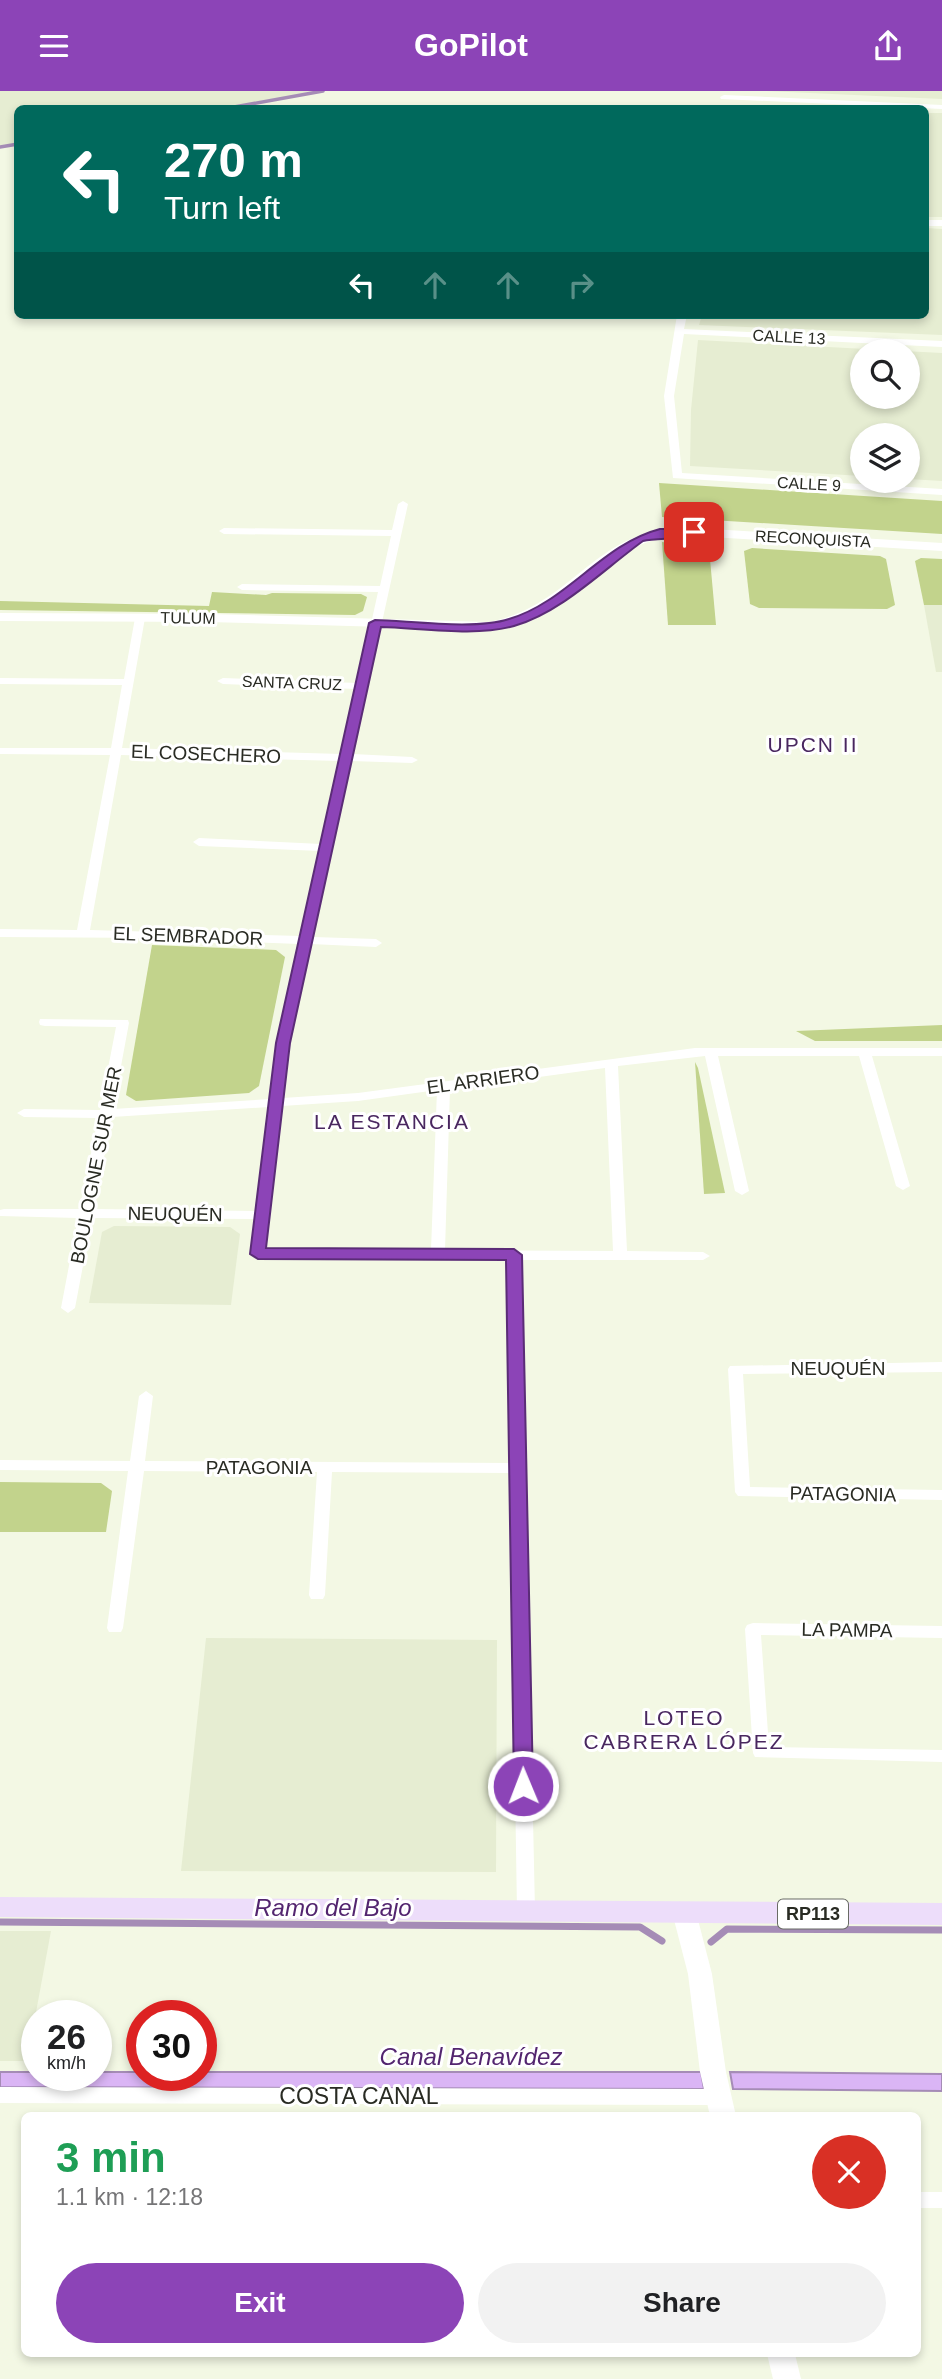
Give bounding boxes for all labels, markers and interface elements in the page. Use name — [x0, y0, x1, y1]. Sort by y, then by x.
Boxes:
icon: menu — [35, 27, 73, 65]
text: GoPilot — [414, 27, 528, 63]
icon: share — [869, 27, 907, 65]
icon: left — [49, 133, 140, 224]
text: 270 m — [164, 133, 303, 187]
text: Turn left — [164, 190, 280, 226]
icon: left — [343, 266, 381, 304]
icon: ahead — [416, 266, 454, 304]
icon: ahead — [489, 266, 527, 304]
icon: right — [562, 266, 600, 304]
street label: CALLE 13 — [752, 327, 826, 347]
map controls — [850, 339, 920, 493]
button: search — [850, 339, 920, 409]
button: layers — [850, 423, 920, 493]
street label: CALLE 9 — [777, 474, 842, 494]
pin — [664, 502, 724, 562]
icon: arrive — [675, 513, 713, 551]
street label: RECONQUISTA — [755, 527, 872, 551]
street label: TULUM — [160, 609, 216, 627]
street label: SANTA CRUZ — [242, 673, 343, 693]
district label: UPCN II — [767, 733, 859, 756]
street label: EL COSECHERO — [131, 741, 281, 767]
street label: EL SEMBRADOR — [113, 923, 263, 949]
street label: EL ARRIERO — [425, 1062, 541, 1098]
street label: BOULOGNE SUR MER — [67, 1065, 125, 1265]
district label: LA ESTANCIA — [314, 1110, 470, 1133]
street label: NEUQUÉN — [127, 1203, 223, 1225]
street label: NEUQUÉN — [790, 1358, 886, 1379]
street label: PATAGONIA — [206, 1457, 313, 1478]
street label: PATAGONIA — [790, 1483, 897, 1505]
street label: LA PAMPA — [801, 1619, 893, 1641]
district label: LOTEO CABRERA LÓPEZ — [583, 1706, 785, 1753]
position arrow — [486, 1749, 560, 1823]
water label: Ramo del Bajo — [254, 1894, 412, 1921]
road number: RP113 — [778, 1900, 848, 1929]
speed limit sign: 30 — [126, 2000, 217, 2091]
text: 26 — [47, 2017, 86, 2056]
water label: Canal Benavídez — [380, 2043, 562, 2070]
text: km/h — [47, 2053, 86, 2073]
street label: COSTA CANAL — [279, 2083, 439, 2109]
text: 3 min — [56, 2134, 166, 2181]
button: close — [812, 2135, 886, 2209]
text: 1.1 km · 12:18 — [56, 2184, 203, 2210]
button: Exit — [56, 2263, 464, 2343]
button: Share — [478, 2263, 886, 2343]

